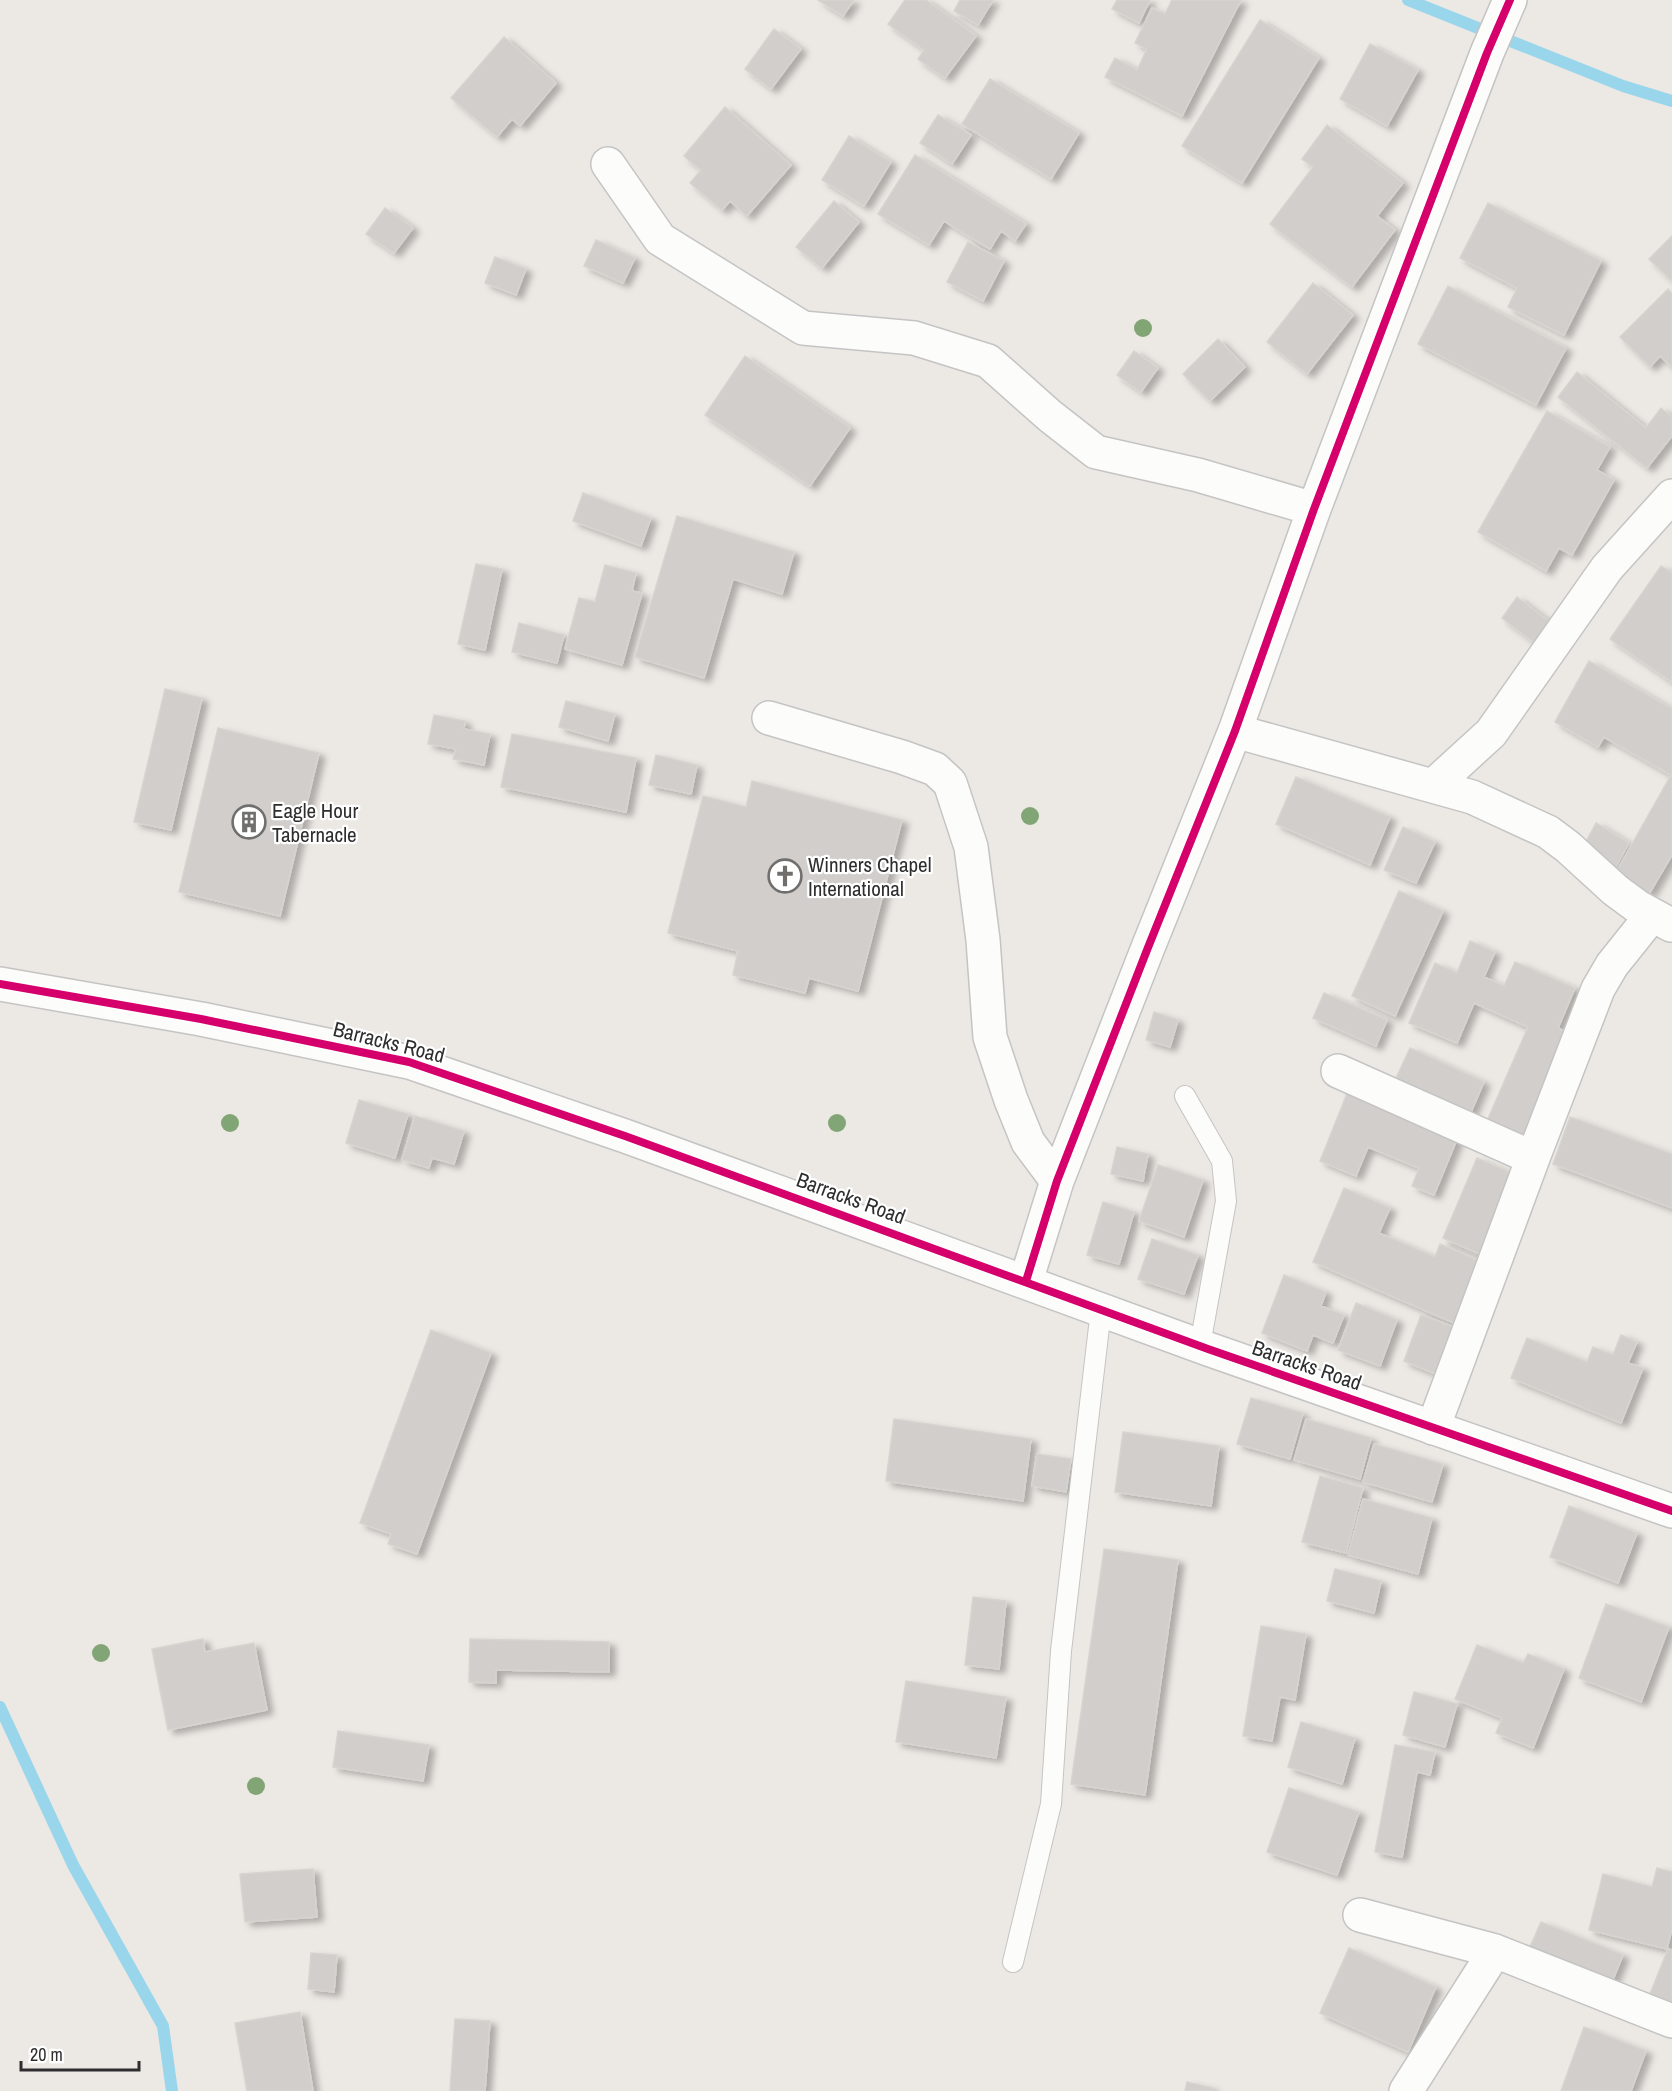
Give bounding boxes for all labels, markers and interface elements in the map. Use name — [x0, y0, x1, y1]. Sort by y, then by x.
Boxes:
place label: Eagle Hour Tabernacle — [272, 796, 358, 849]
building icon: Eagle Hour Tabernacle — [231, 804, 267, 840]
place label: Winners Chapel International — [808, 850, 931, 903]
church icon: Winners Chapel International — [767, 858, 803, 894]
street label: Barracks Road — [330, 1014, 448, 1070]
street label: Barracks Road — [793, 1165, 909, 1231]
street label: Barracks Road — [1248, 1333, 1366, 1397]
scale bar — [21, 2034, 140, 2072]
text: 20 m — [30, 2042, 63, 2067]

